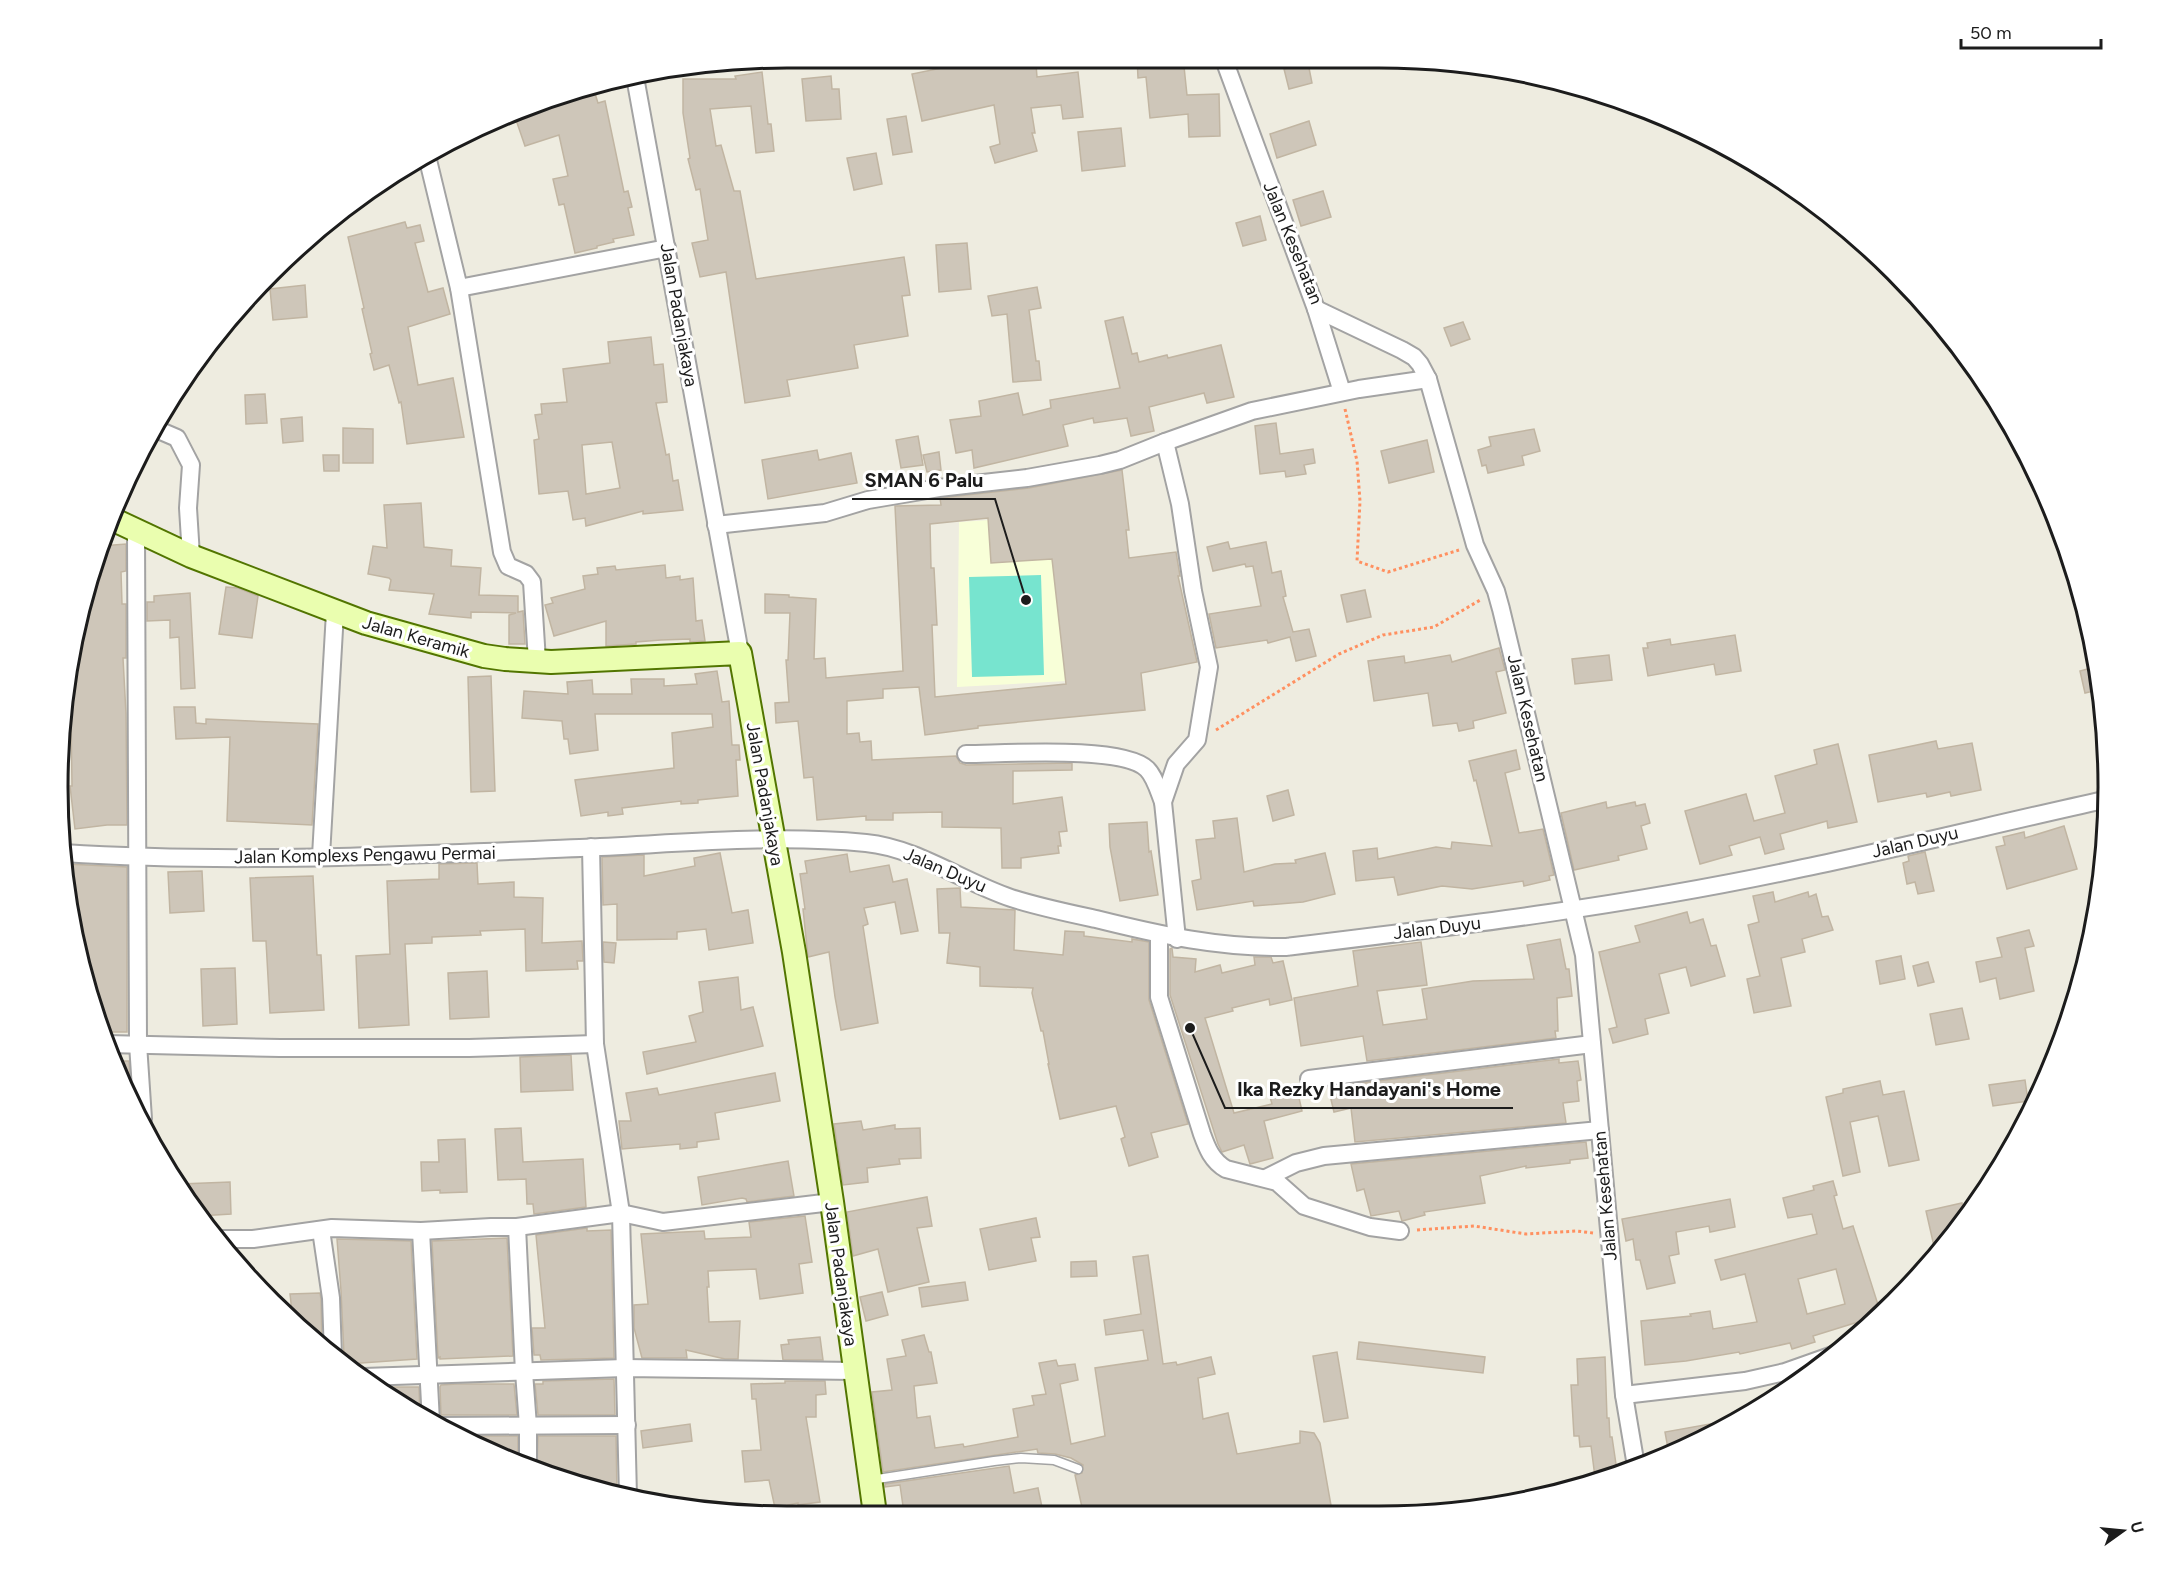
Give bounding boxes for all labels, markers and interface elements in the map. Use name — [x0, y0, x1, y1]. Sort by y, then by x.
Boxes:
scale bar — [1961, 12, 2100, 50]
text: 50 m — [1970, 22, 2012, 44]
street label: Jalan Kesehatan — [1258, 179, 1328, 307]
street label: Jalan Padanjakaya — [656, 242, 702, 388]
callout: SMAN 6 Palu — [852, 461, 995, 499]
text: SMAN 6 Palu — [865, 468, 983, 492]
street label: Jalan Keramik — [360, 611, 472, 663]
street label: Jalan Kesehatan — [1503, 652, 1553, 784]
street label: Jalan Padanjakaya — [742, 721, 788, 867]
street label: Jalan Duyu — [1870, 821, 1960, 863]
street label: Jalan Komplexs Pengawu Permai — [234, 842, 496, 868]
street label: Jalan Duyu — [900, 843, 990, 897]
street label: Jalan Duyu — [1392, 912, 1482, 944]
callout: Ika Rezky Handayani's Home — [1225, 1070, 1513, 1108]
text: Ika Rezky Handayani's Home — [1237, 1077, 1501, 1101]
street label: Jalan Kesehatan — [1588, 1130, 1622, 1262]
street label: Jalan Padanjakaya — [820, 1201, 862, 1347]
north arrow — [2093, 1501, 2153, 1561]
text: U — [2126, 1519, 2148, 1535]

